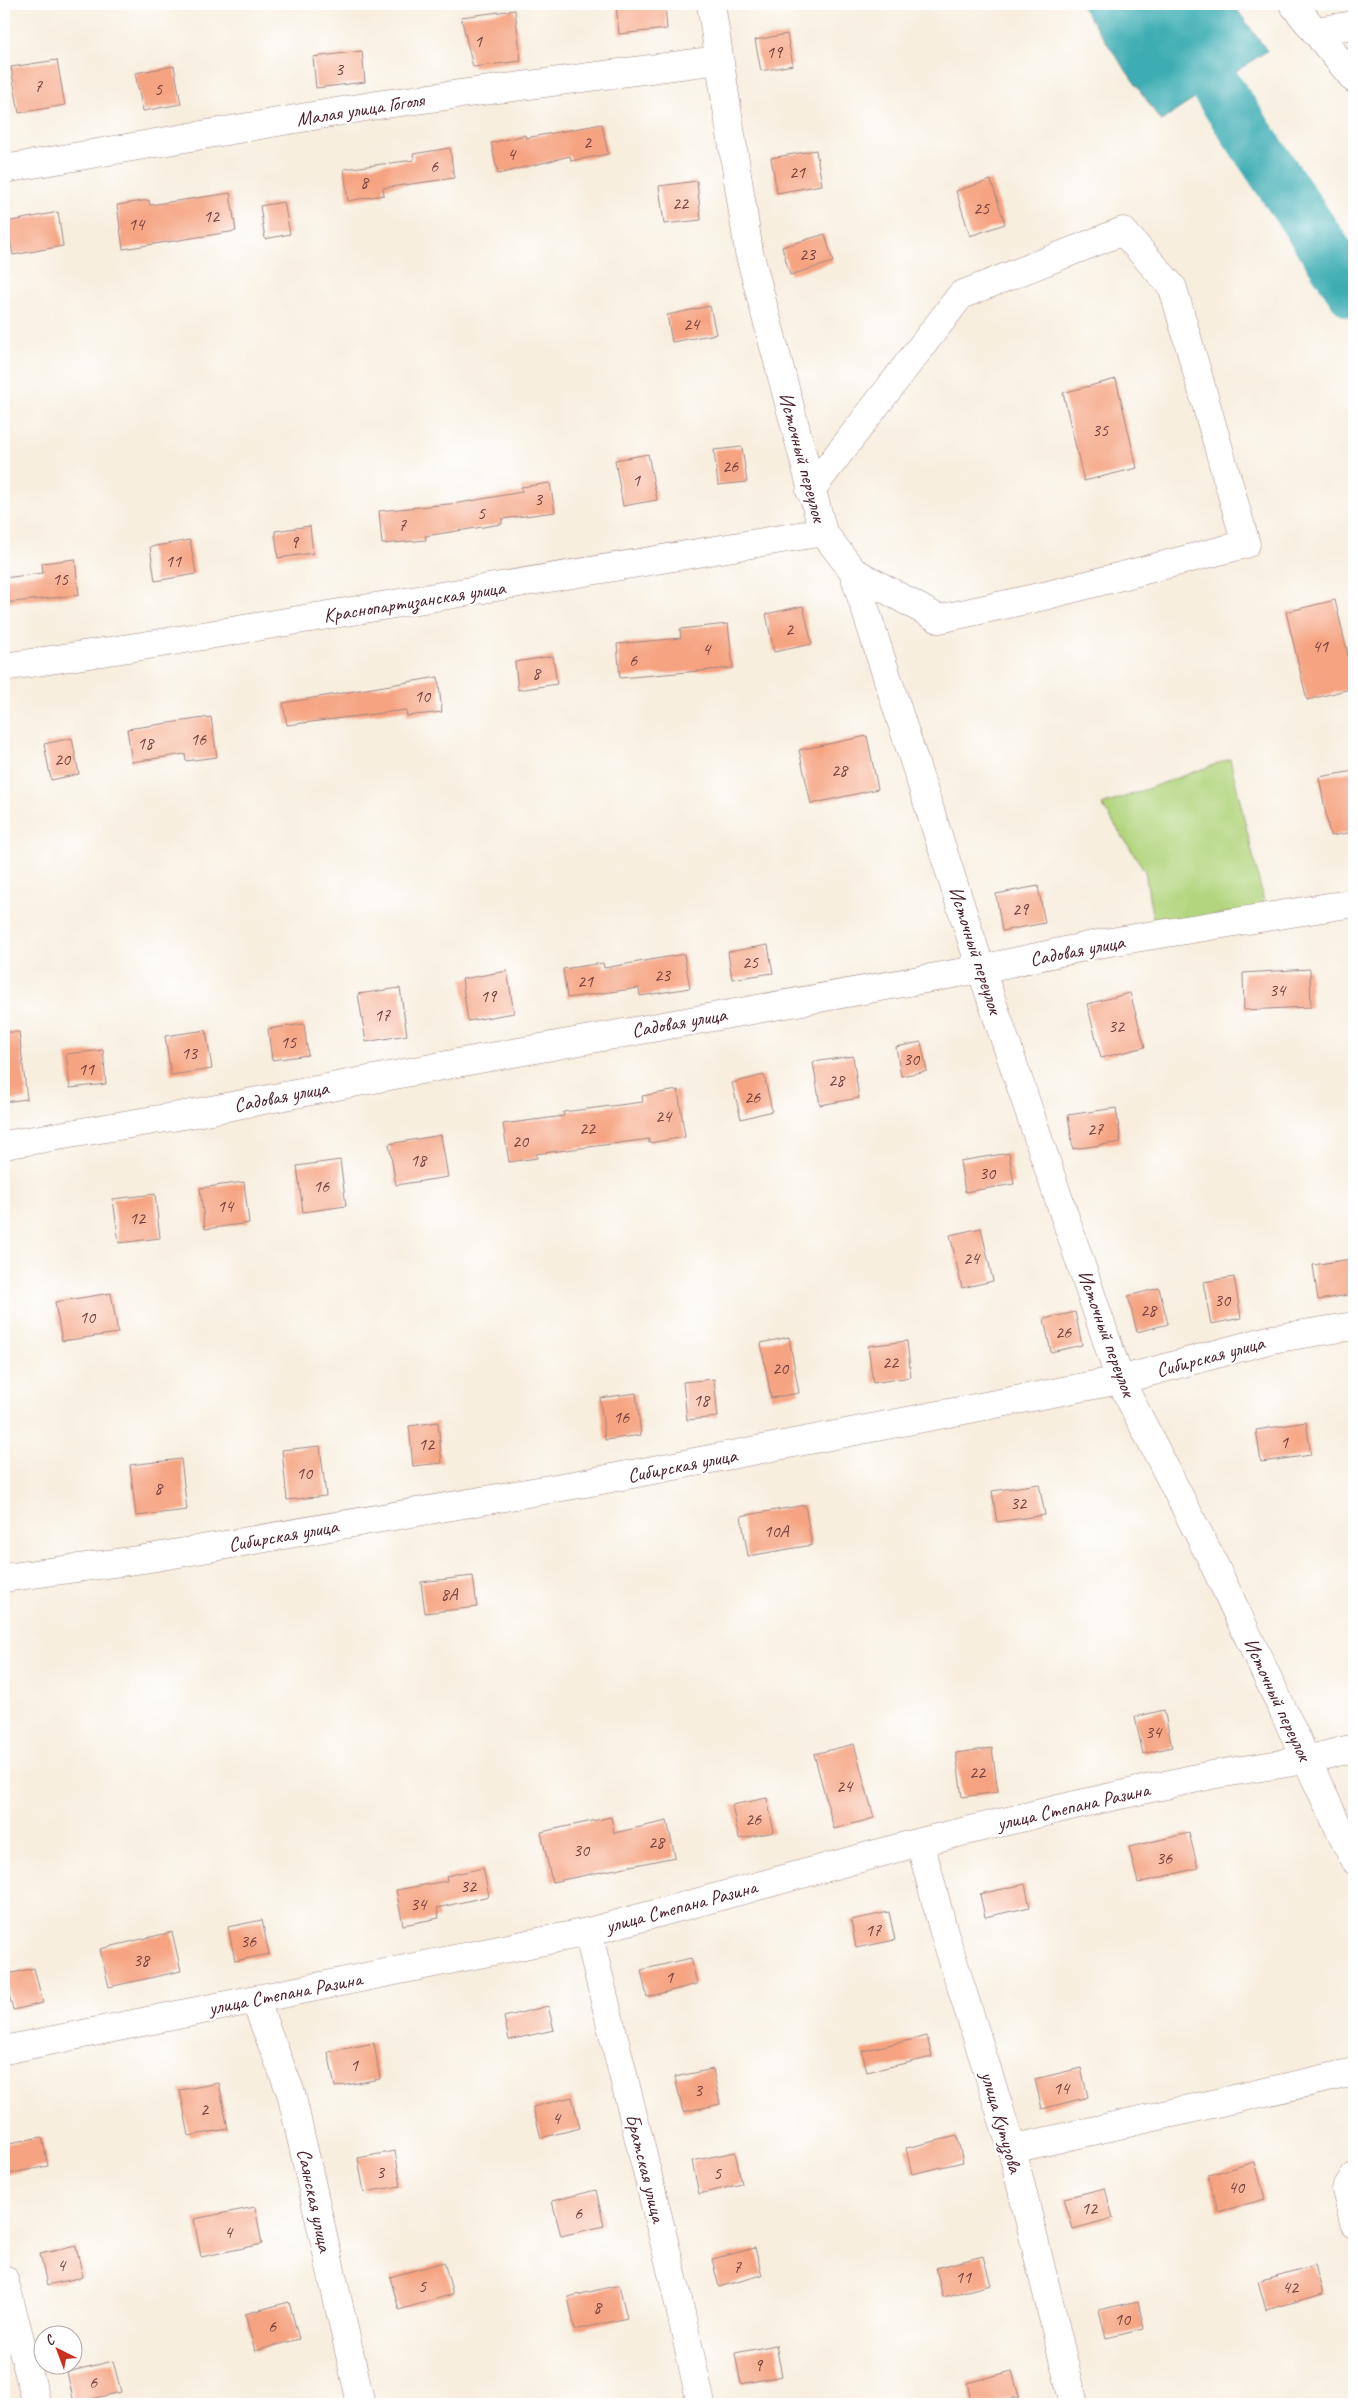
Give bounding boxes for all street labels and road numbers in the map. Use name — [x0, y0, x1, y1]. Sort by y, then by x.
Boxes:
street label: Малая улица Гоголя — [294, 87, 428, 132]
street label: Источный переулок — [773, 390, 832, 526]
street label: Краснопартизанская улица — [321, 575, 508, 629]
street label: Источный переулок — [943, 883, 1008, 1019]
street label: Садовая улица — [1028, 929, 1128, 972]
street label: Садовая улица — [630, 1002, 730, 1043]
street label: Садовая улица — [232, 1075, 332, 1118]
street label: Источный переулок — [1072, 1266, 1142, 1401]
street label: Сибирская улица — [1153, 1330, 1268, 1383]
street label: Сибирская улица — [625, 1442, 740, 1488]
street label: Сибирская улица — [226, 1513, 341, 1557]
street label: Источный переулок — [1238, 1634, 1318, 1766]
street label: улица Степана Разина — [994, 1776, 1153, 1836]
street label: улица Степана Разина — [602, 1874, 761, 1939]
street label: улица Степана Разина — [205, 1966, 366, 2021]
street label: улица Кутузова — [974, 2068, 1028, 2177]
street label: Братская улица — [620, 2111, 671, 2227]
street label: Саянская улица — [291, 2146, 338, 2255]

